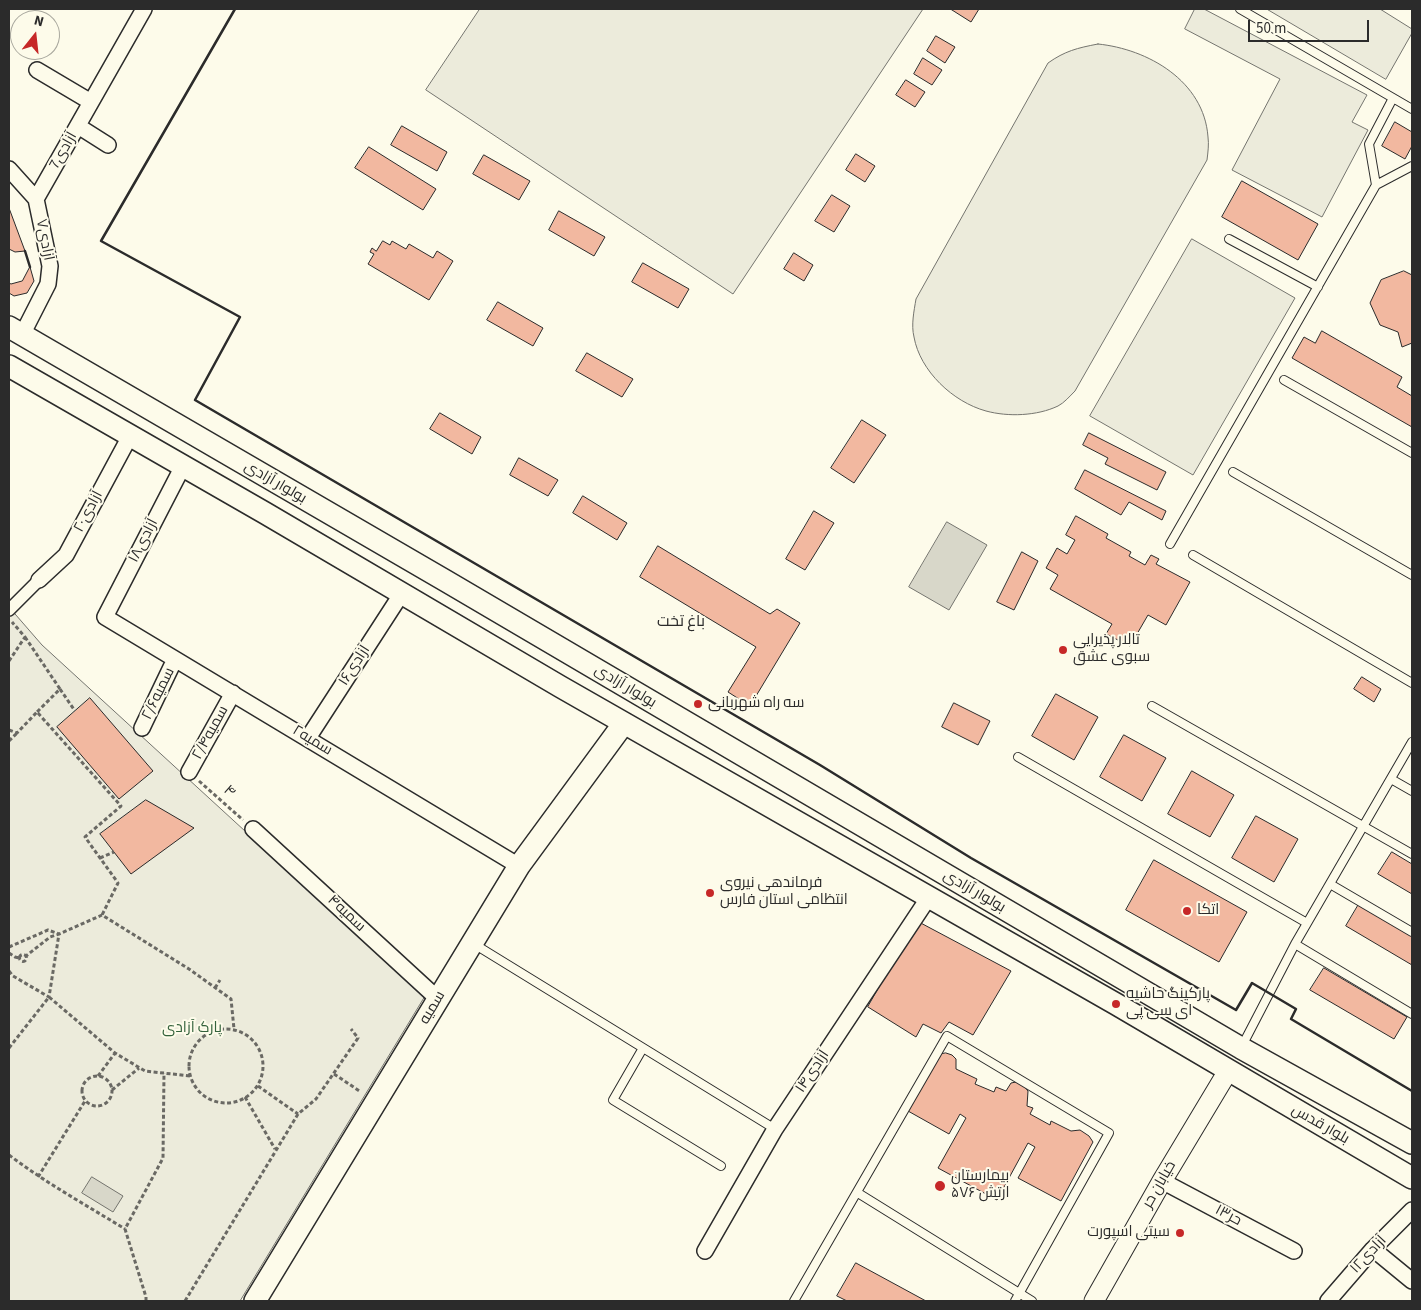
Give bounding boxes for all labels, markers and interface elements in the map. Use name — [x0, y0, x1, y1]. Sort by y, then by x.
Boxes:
north arrow — [10, 10, 60, 60]
scale bar — [1251, 10, 1372, 42]
text: N — [32, 11, 46, 32]
text: 50 m — [1256, 18, 1286, 39]
street label: 7آزادی — [46, 129, 82, 173]
street label: آزادی۷ — [31, 218, 57, 262]
street label: بولوار آزادی — [241, 458, 309, 508]
street label: آزادی۲۰ — [71, 488, 107, 536]
street label: آزادی۱۸ — [125, 516, 163, 566]
district label: باغ تخت — [657, 612, 705, 632]
place label: تالار پذیرایی سبوی عشق — [1073, 632, 1150, 667]
street label: آزادی۱۶ — [335, 642, 375, 690]
marker: تالار پذیرایی سبوی عشق — [1057, 644, 1069, 656]
street label: بولوار آزادی — [591, 661, 659, 713]
street label: سمیه۲/۶ — [139, 665, 179, 723]
place label: سه راه شهربانی — [708, 695, 804, 713]
marker: سه راه شهربانی — [692, 698, 704, 710]
street label: سمیه۲/۴ — [189, 703, 233, 763]
street label: ۲سمیه — [289, 722, 335, 760]
street label: ۴ — [219, 782, 239, 802]
street label: بولوار آزادی — [940, 867, 1008, 917]
place label: فرماندهی نیروی انتظامی استان فارس — [720, 875, 848, 910]
marker: فرماندهی نیروی انتظامی استان فارس — [704, 887, 716, 899]
street label: سمیه۴ — [323, 892, 369, 936]
place label: اتکا — [1197, 902, 1219, 920]
marker: اتکا — [1181, 905, 1193, 917]
place label: پارکینگ حاشیه ای سی پی — [1126, 986, 1210, 1021]
street label: سمیه — [416, 988, 450, 1028]
marker: پارکینگ حاشیه ای سی پی — [1110, 998, 1122, 1010]
park label: پارک آزادی — [162, 1020, 222, 1038]
street label: آزادی۱۴ — [792, 1047, 834, 1097]
street label: بلوار قدس — [1288, 1101, 1352, 1149]
street label: خیابان حر — [1139, 1158, 1181, 1212]
place label: بیمارستان ۵۷۶ ارتش — [951, 1168, 1009, 1203]
marker: بیمارستان ۵۷۶ ارتش — [933, 1179, 947, 1193]
street label: حر۱۳ — [1212, 1202, 1244, 1230]
place label: سیتی اسپورت — [1087, 1224, 1170, 1242]
marker: سیتی اسپورت — [1174, 1227, 1186, 1239]
street label: آزادی۱۲ — [1347, 1232, 1391, 1278]

